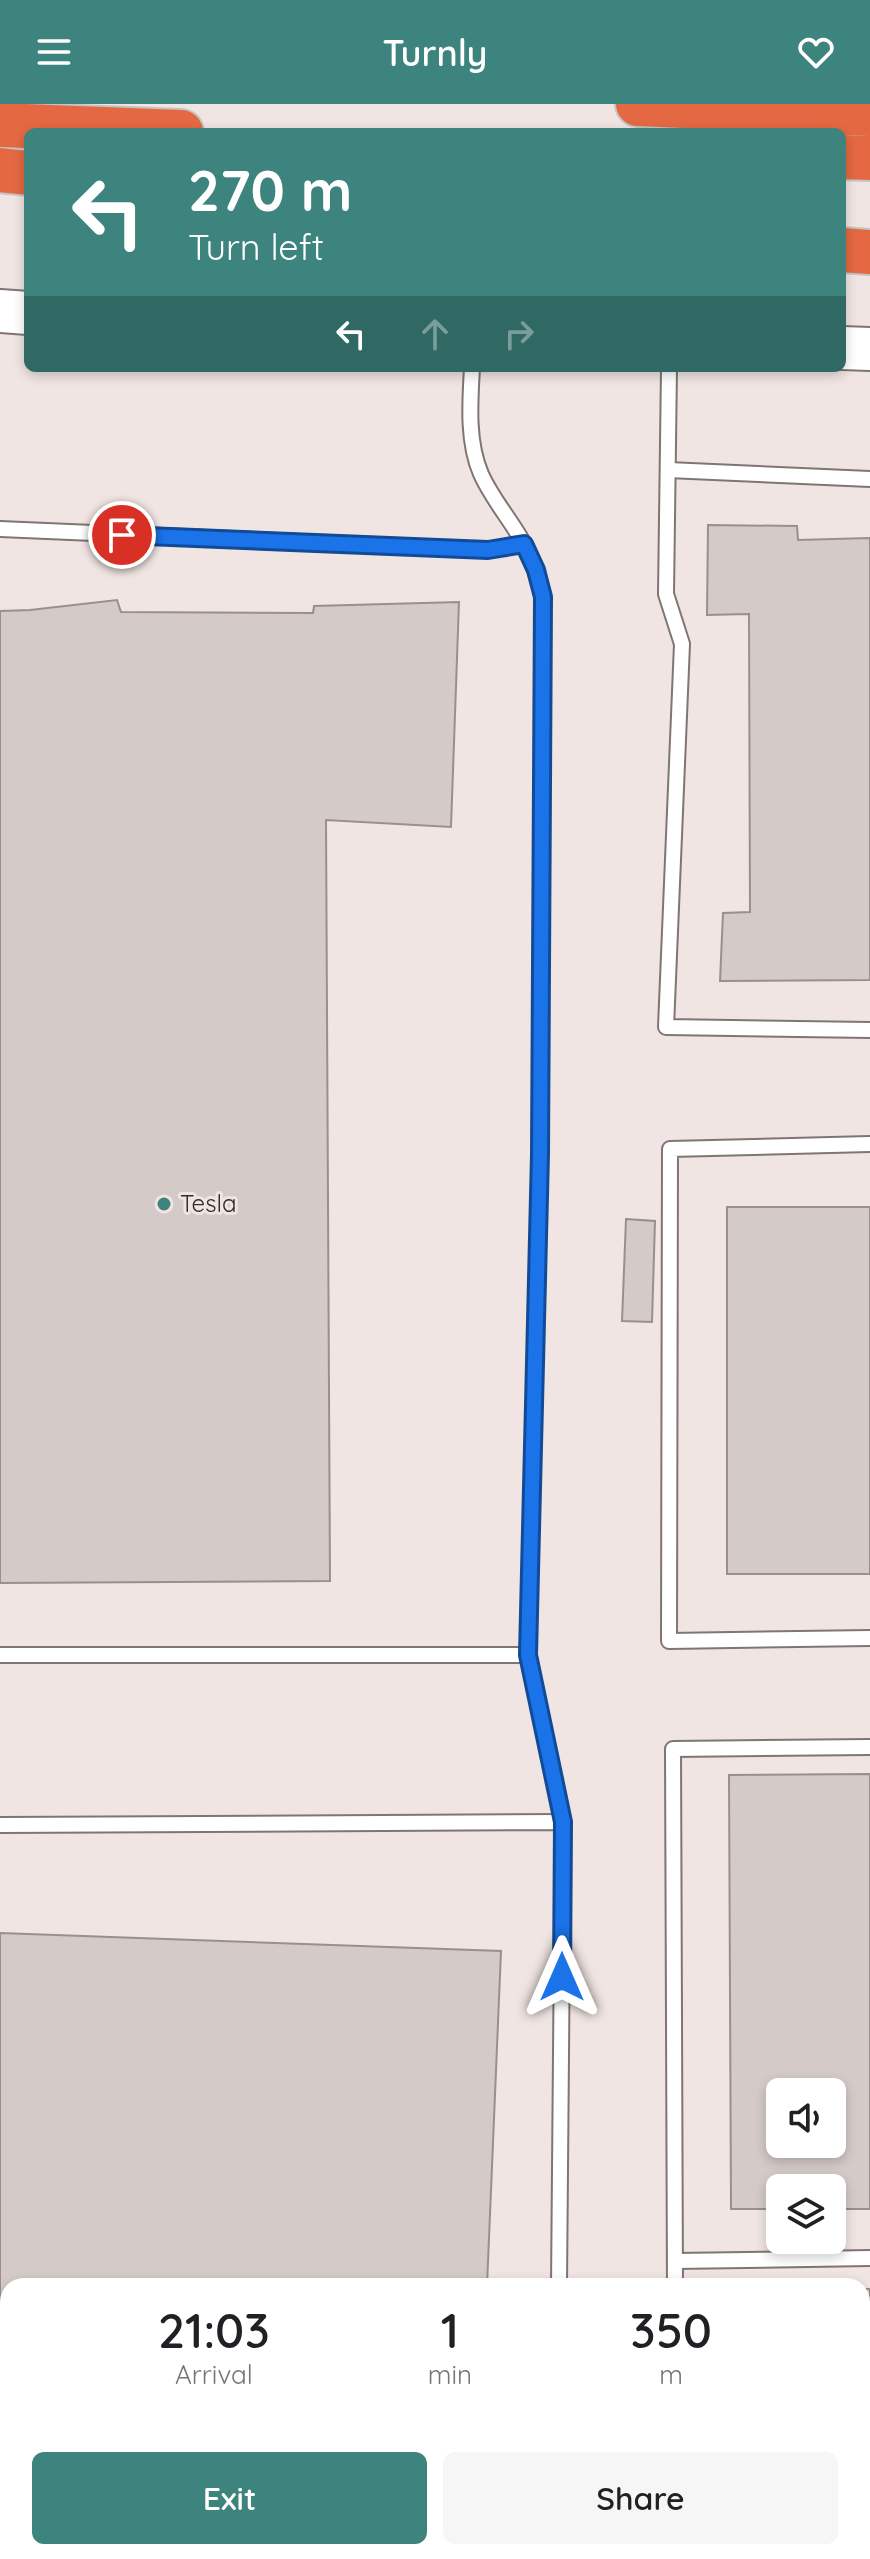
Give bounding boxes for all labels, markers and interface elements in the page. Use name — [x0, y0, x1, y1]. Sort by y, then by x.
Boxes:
icon: menu — [32, 30, 76, 74]
text: Turnly — [383, 30, 487, 75]
icon: heart — [794, 30, 838, 74]
text: 270 m — [188, 155, 352, 225]
icon: left — [56, 160, 160, 264]
text: Turn left — [188, 224, 324, 269]
icon: left — [329, 312, 373, 356]
icon: ahead — [413, 312, 457, 356]
icon: right — [497, 312, 541, 356]
pin — [88, 501, 156, 569]
icon: arrive — [100, 513, 144, 557]
place label: Tesla — [180, 1188, 237, 1218]
marker: Tesla — [155, 1195, 173, 1213]
position arrow — [520, 1935, 604, 2019]
map controls — [766, 2078, 846, 2254]
button: sound — [766, 2078, 846, 2158]
button: layers — [766, 2174, 846, 2254]
text: 21:03 — [158, 2300, 270, 2360]
text: 1 — [441, 2300, 459, 2360]
text: 350 — [630, 2300, 712, 2360]
text: Arrival — [175, 2358, 253, 2391]
text: min — [428, 2358, 472, 2391]
text: m — [659, 2358, 683, 2391]
button: Exit — [32, 2452, 427, 2544]
button: Share — [443, 2452, 838, 2544]

